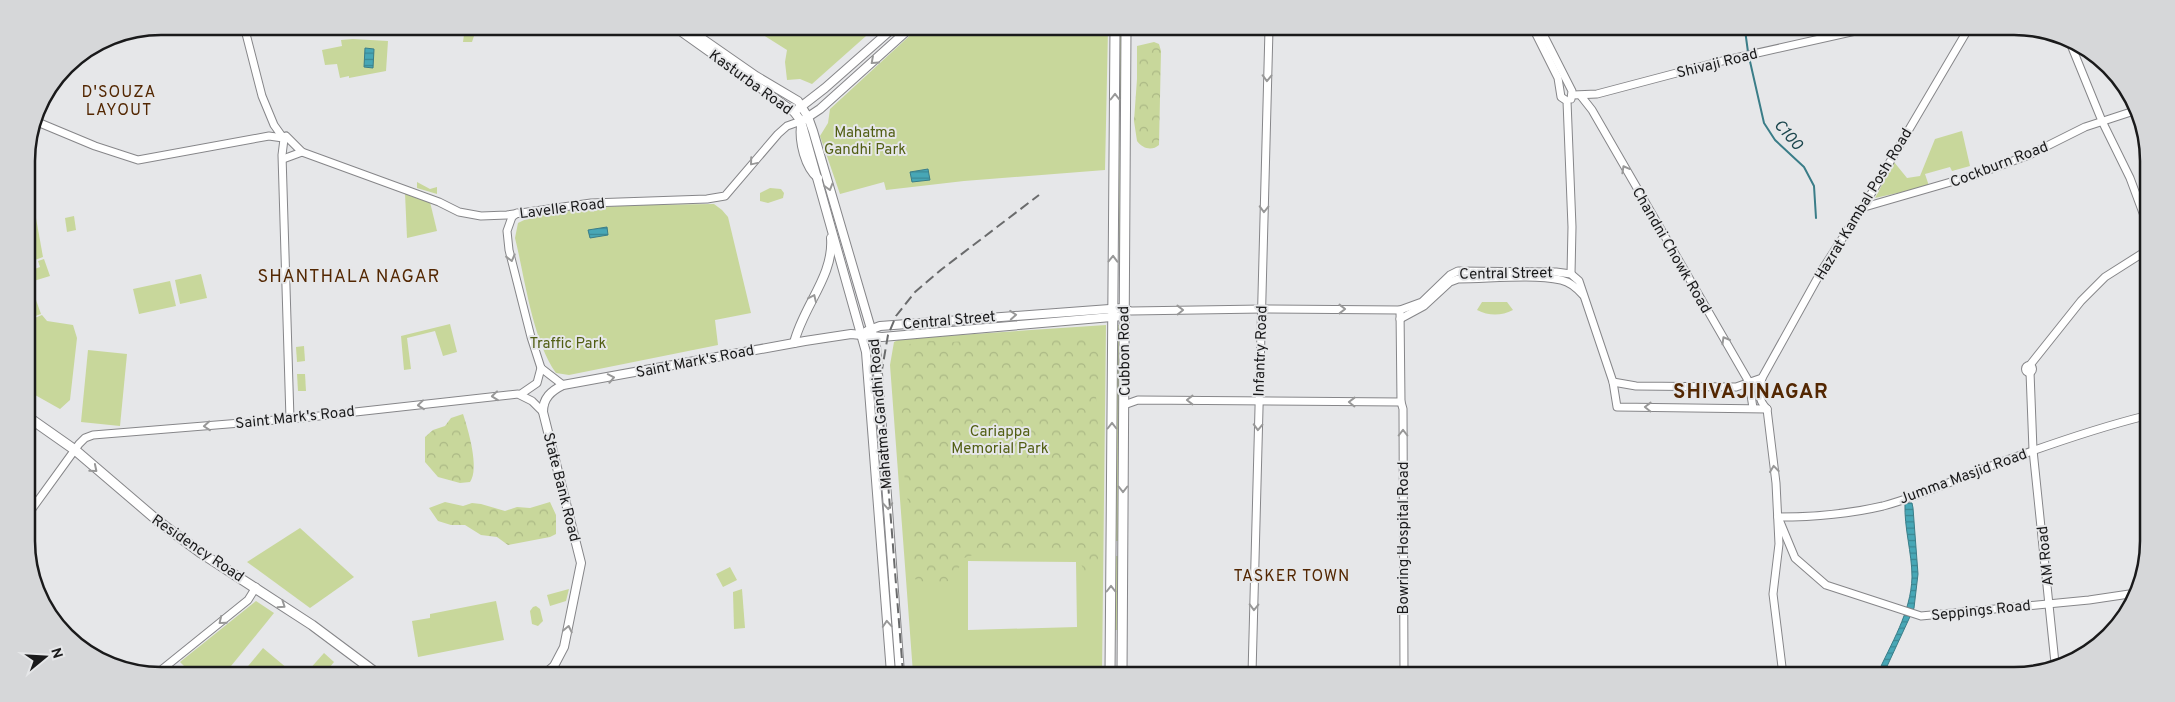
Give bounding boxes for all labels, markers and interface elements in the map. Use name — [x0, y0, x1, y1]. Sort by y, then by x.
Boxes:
street label: Shivaji Road — [1675, 45, 1760, 84]
street label: Kasturba Road — [705, 46, 796, 120]
one-way arrow — [870, 55, 879, 64]
one-way arrow — [1262, 74, 1273, 82]
district label: D'SOUZA LAYOUT — [82, 83, 156, 121]
one-way arrow — [1110, 92, 1120, 100]
water label: C100 — [1769, 116, 1807, 155]
park label: Mahatma Gandhi Park — [824, 124, 906, 160]
street label: Hazrat Kambal Posh Road — [1811, 125, 1917, 284]
street label: Cockburn Road — [1948, 138, 2051, 193]
one-way arrow — [750, 156, 759, 165]
one-way arrow — [1622, 166, 1632, 175]
one-way arrow — [824, 182, 834, 190]
street label: Chandni Chowk Road — [1627, 184, 1715, 317]
street label: Lavelle Road — [518, 195, 606, 224]
one-way arrow — [1259, 206, 1269, 213]
one-way arrow — [505, 253, 516, 262]
one-way arrow — [1108, 255, 1118, 262]
street label: Central Street — [1459, 264, 1553, 285]
district label: SHANTHALA NAGAR — [258, 266, 440, 289]
one-way arrow — [807, 294, 818, 303]
one-way arrow — [1339, 304, 1347, 314]
one-way arrow — [1176, 305, 1184, 315]
street label: Infantry Road — [1250, 305, 1273, 397]
street label: Cubbon Road — [1115, 306, 1136, 396]
street label: Central Street — [902, 308, 997, 335]
one-way arrow — [1009, 310, 1017, 321]
park label: Traffic Park — [530, 335, 606, 354]
one-way arrow — [1721, 336, 1731, 345]
street label: Mahatma Gandhi Road — [865, 338, 898, 490]
street label: Saint Mark's Road — [635, 342, 756, 383]
one-way arrow — [607, 373, 616, 383]
district label: SHIVAJINAGAR — [1673, 380, 1829, 406]
one-way arrow — [491, 390, 499, 401]
one-way arrow — [1185, 395, 1193, 405]
one-way arrow — [1348, 397, 1356, 408]
one-way arrow — [416, 399, 424, 410]
one-way arrow — [1644, 402, 1652, 412]
street label: Saint Mark's Road — [234, 403, 356, 434]
one-way arrow — [202, 420, 210, 431]
one-way arrow — [1107, 422, 1117, 430]
park label: Cariappa Memorial Park — [951, 423, 1049, 459]
one-way arrow — [1253, 424, 1263, 431]
one-way arrow — [1398, 429, 1408, 436]
street label: State Bank Road — [538, 431, 583, 544]
street label: Jumma Masjid Road — [1897, 445, 2030, 509]
street label: Bowring Hospital Road — [1395, 462, 1414, 614]
one-way arrow — [88, 463, 97, 471]
one-way arrow — [1769, 464, 1780, 472]
one-way arrow — [1118, 486, 1128, 493]
one-way arrow — [882, 503, 893, 511]
street label: Residency Road — [147, 511, 247, 587]
street label: AM Road — [2034, 525, 2059, 587]
district label: TASKER TOWN — [1234, 567, 1350, 587]
one-way arrow — [1106, 585, 1116, 592]
street label: Seppings Road — [1930, 597, 2032, 626]
one-way arrow — [277, 598, 286, 608]
one-way arrow — [1248, 603, 1259, 611]
one-way arrow — [219, 616, 228, 625]
one-way arrow — [881, 620, 892, 628]
one-way arrow — [562, 625, 573, 634]
north arrow — [20, 632, 70, 682]
text: N — [46, 646, 66, 661]

